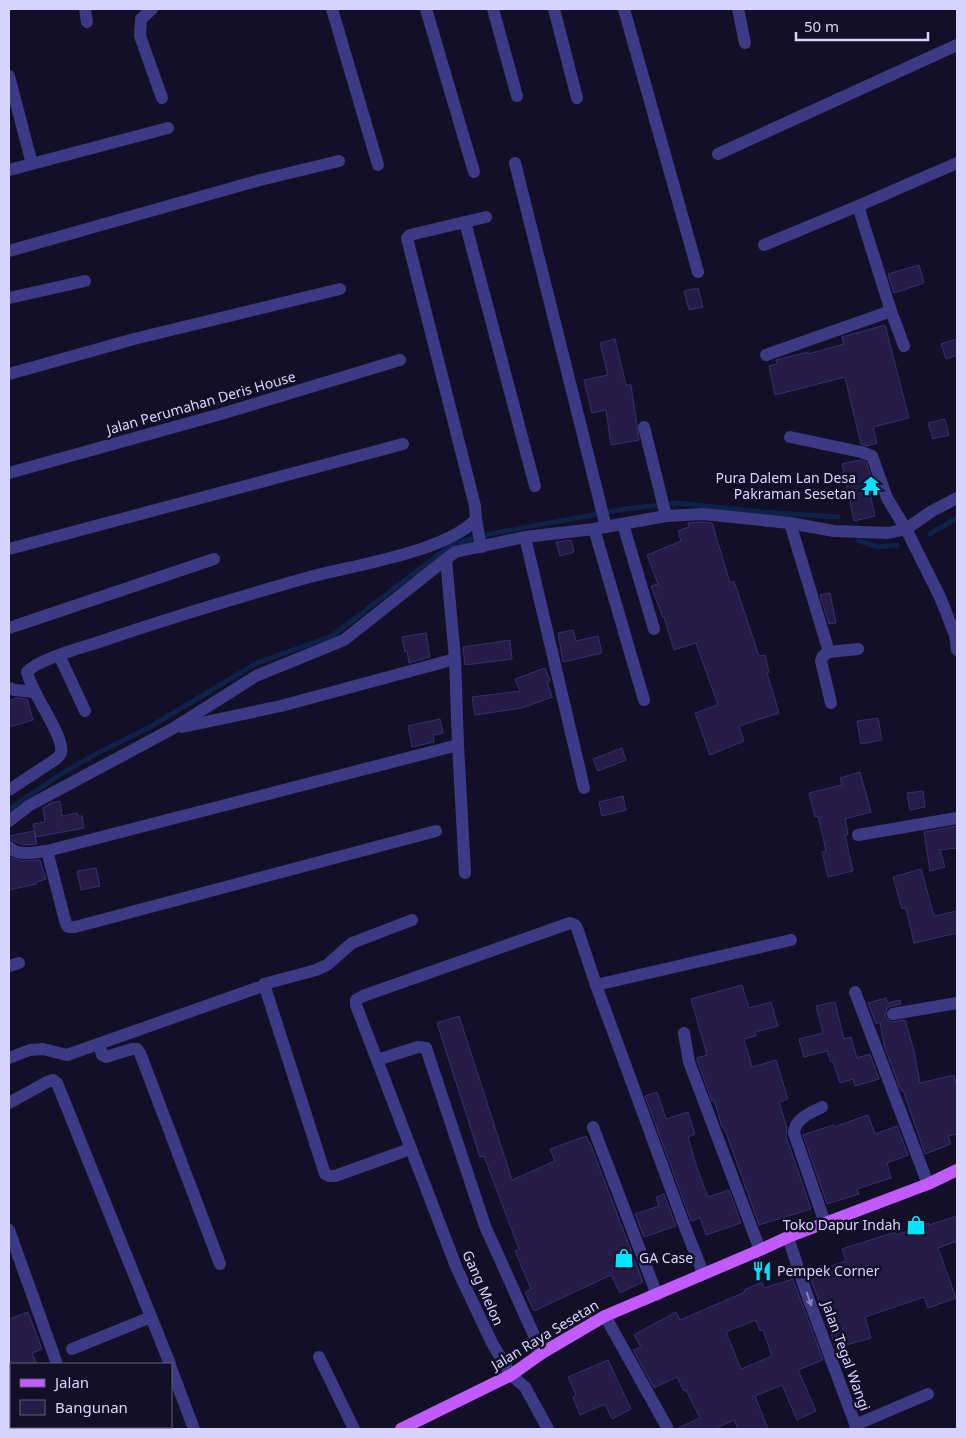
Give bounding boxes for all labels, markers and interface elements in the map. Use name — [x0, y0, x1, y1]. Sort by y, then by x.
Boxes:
scale bar — [796, 10, 928, 42]
text: 50 m — [804, 16, 839, 36]
street label: Jalan Perumahan Deris House — [102, 366, 298, 439]
place label: Pura Dalem Lan Desa Pakraman Sesetan — [715, 468, 856, 503]
temple icon: Pura Dalem Lan Desa Pakraman Sesetan — [860, 475, 882, 497]
shop icon: Toko Dapur Indah — [905, 1214, 927, 1236]
place label: Toko Dapur Indah — [783, 1215, 901, 1234]
street label: Gang Melon — [458, 1247, 508, 1328]
shop icon: GA Case — [613, 1247, 635, 1269]
place label: GA Case — [639, 1248, 693, 1267]
restaurant icon: Pempek Corner — [751, 1260, 773, 1282]
place label: Pempek Corner — [777, 1261, 880, 1280]
one-way arrow — [806, 1292, 813, 1307]
street label: Jalan Raya Sesetan — [486, 1295, 602, 1375]
street label: Jalan Tegal Wangi — [817, 1297, 875, 1413]
legend — [10, 1363, 172, 1428]
text: Jalan — [53, 1372, 89, 1392]
text: Bangunan — [55, 1397, 128, 1417]

